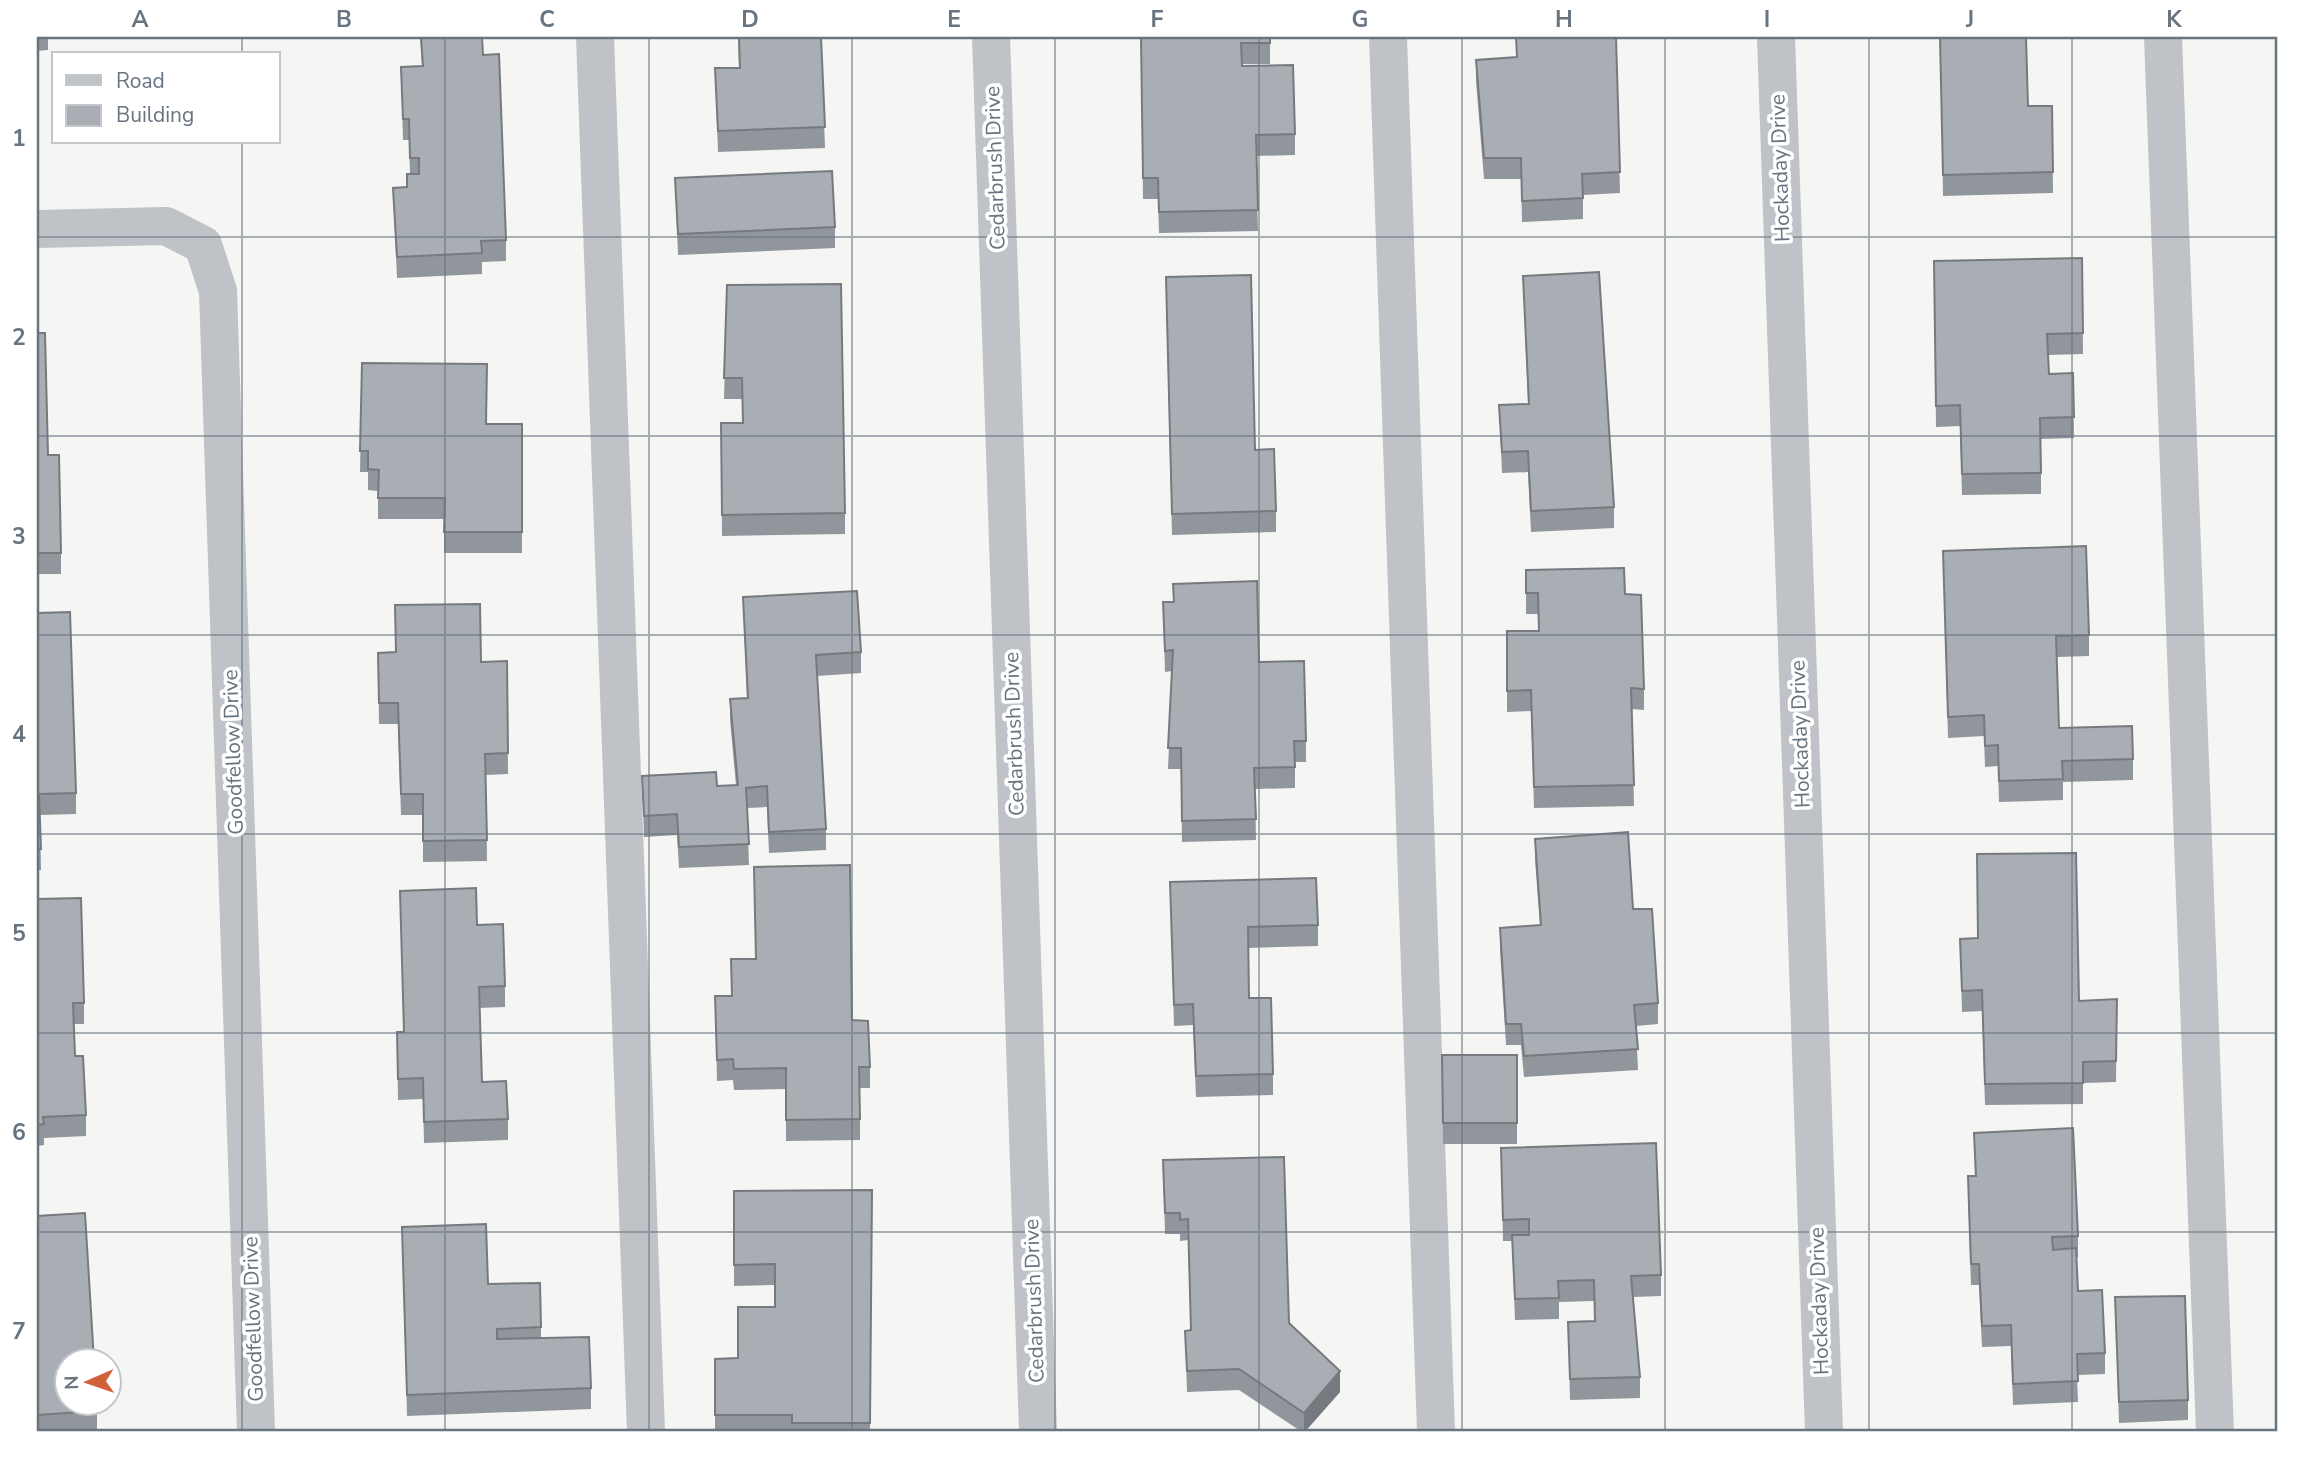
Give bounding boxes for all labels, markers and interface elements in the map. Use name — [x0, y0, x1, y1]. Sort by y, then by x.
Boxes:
text: A — [131, 4, 149, 35]
text: B — [336, 4, 352, 35]
text: C — [539, 4, 555, 35]
text: D — [741, 4, 759, 35]
text: E — [947, 4, 961, 35]
text: F — [1151, 4, 1164, 35]
text: G — [1352, 4, 1368, 35]
text: H — [1555, 4, 1573, 35]
text: I — [1764, 4, 1770, 35]
text: J — [1965, 4, 1974, 35]
text: K — [2166, 4, 2182, 35]
legend — [52, 52, 280, 144]
text: Road — [116, 67, 165, 95]
street label: Cedarbrush Drive — [978, 85, 1012, 251]
street label: Hockaday Drive — [1763, 93, 1797, 243]
text: Building — [116, 101, 194, 129]
text: 1 — [12, 123, 26, 154]
text: 2 — [12, 322, 26, 353]
text: 3 — [12, 521, 26, 552]
street label: Cedarbrush Drive — [997, 651, 1031, 817]
street label: Hockaday Drive — [1783, 659, 1817, 809]
street label: Goodfellow Drive — [216, 669, 250, 835]
text: 4 — [12, 719, 26, 750]
text: 5 — [12, 918, 26, 949]
text: 6 — [12, 1117, 26, 1148]
street label: Cedarbrush Drive — [1017, 1218, 1051, 1384]
street label: Hockaday Drive — [1802, 1226, 1836, 1376]
street label: Goodfellow Drive — [236, 1236, 270, 1402]
text: 7 — [12, 1316, 26, 1347]
north arrow — [52, 1346, 122, 1416]
text: N — [59, 1375, 85, 1390]

